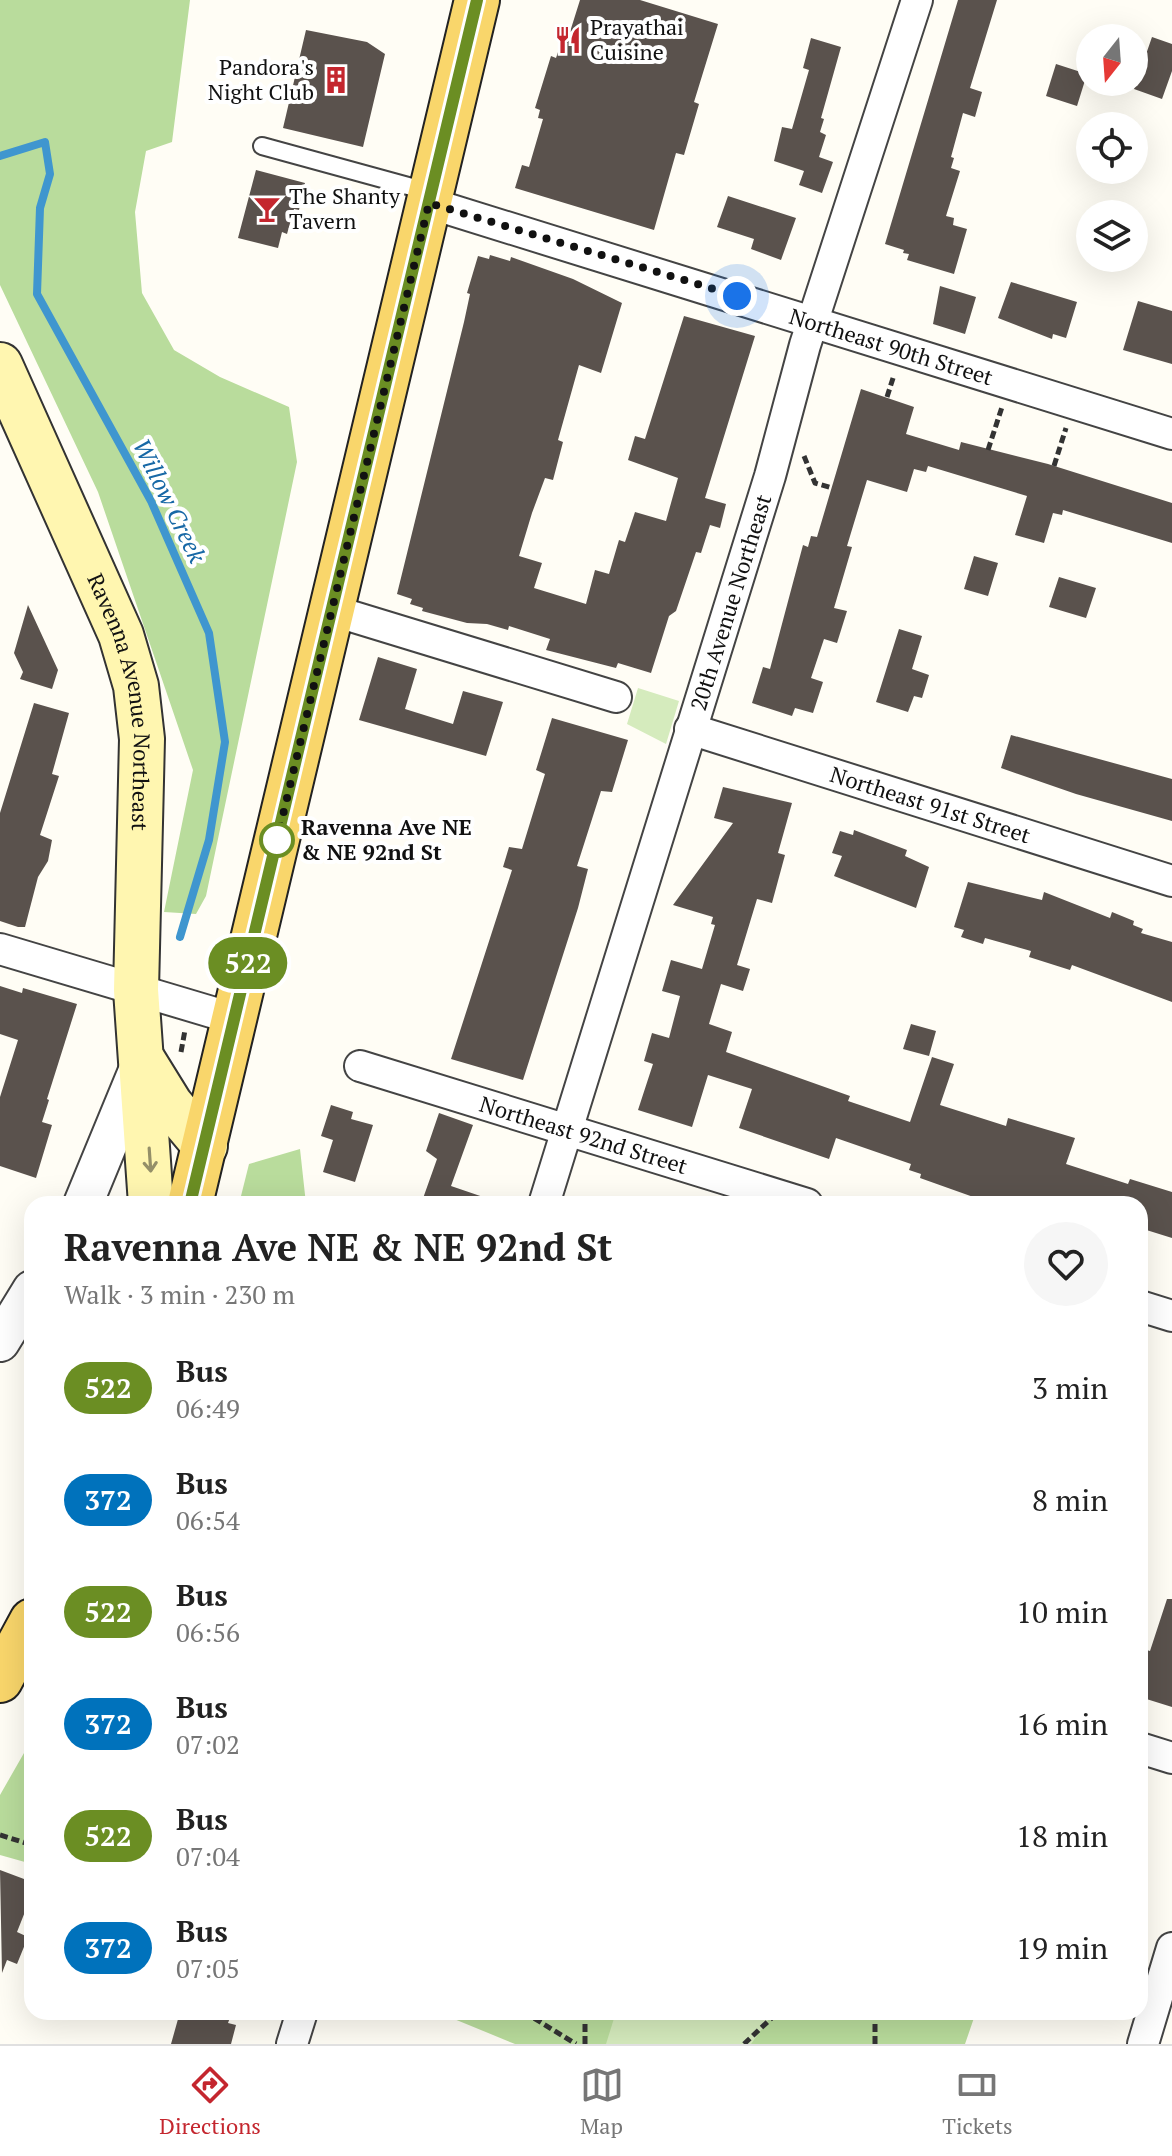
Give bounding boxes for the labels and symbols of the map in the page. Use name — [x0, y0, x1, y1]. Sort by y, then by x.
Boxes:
place label: Prayathai Cuisine — [590, 12, 684, 66]
north arrow — [1076, 24, 1148, 96]
restaurant icon: Prayathai Cuisine — [553, 25, 583, 55]
place label: Pandora's Night Club — [208, 52, 314, 106]
building icon: Pandora's Night Club — [321, 65, 351, 95]
place label: The Shanty Tavern — [289, 181, 401, 235]
bar icon: The Shanty Tavern — [252, 194, 282, 224]
your location — [717, 276, 757, 316]
street label: Northeast 90th Street — [786, 301, 997, 391]
water label: Willow Creek — [126, 433, 214, 568]
street label: 20th Avenue Northeast — [683, 491, 777, 714]
street label: Ravenna Avenue Northeast — [81, 569, 157, 831]
street label: Northeast 91st Street — [827, 759, 1034, 849]
place label: Ravenna Ave NE & NE 92nd St — [301, 812, 472, 866]
marker: Ravenna Ave NE & NE 92nd St — [260, 823, 294, 857]
line badge: 522 — [202, 937, 294, 989]
street label: Northeast 92nd Street — [476, 1089, 691, 1180]
one-way arrow — [143, 1146, 158, 1173]

